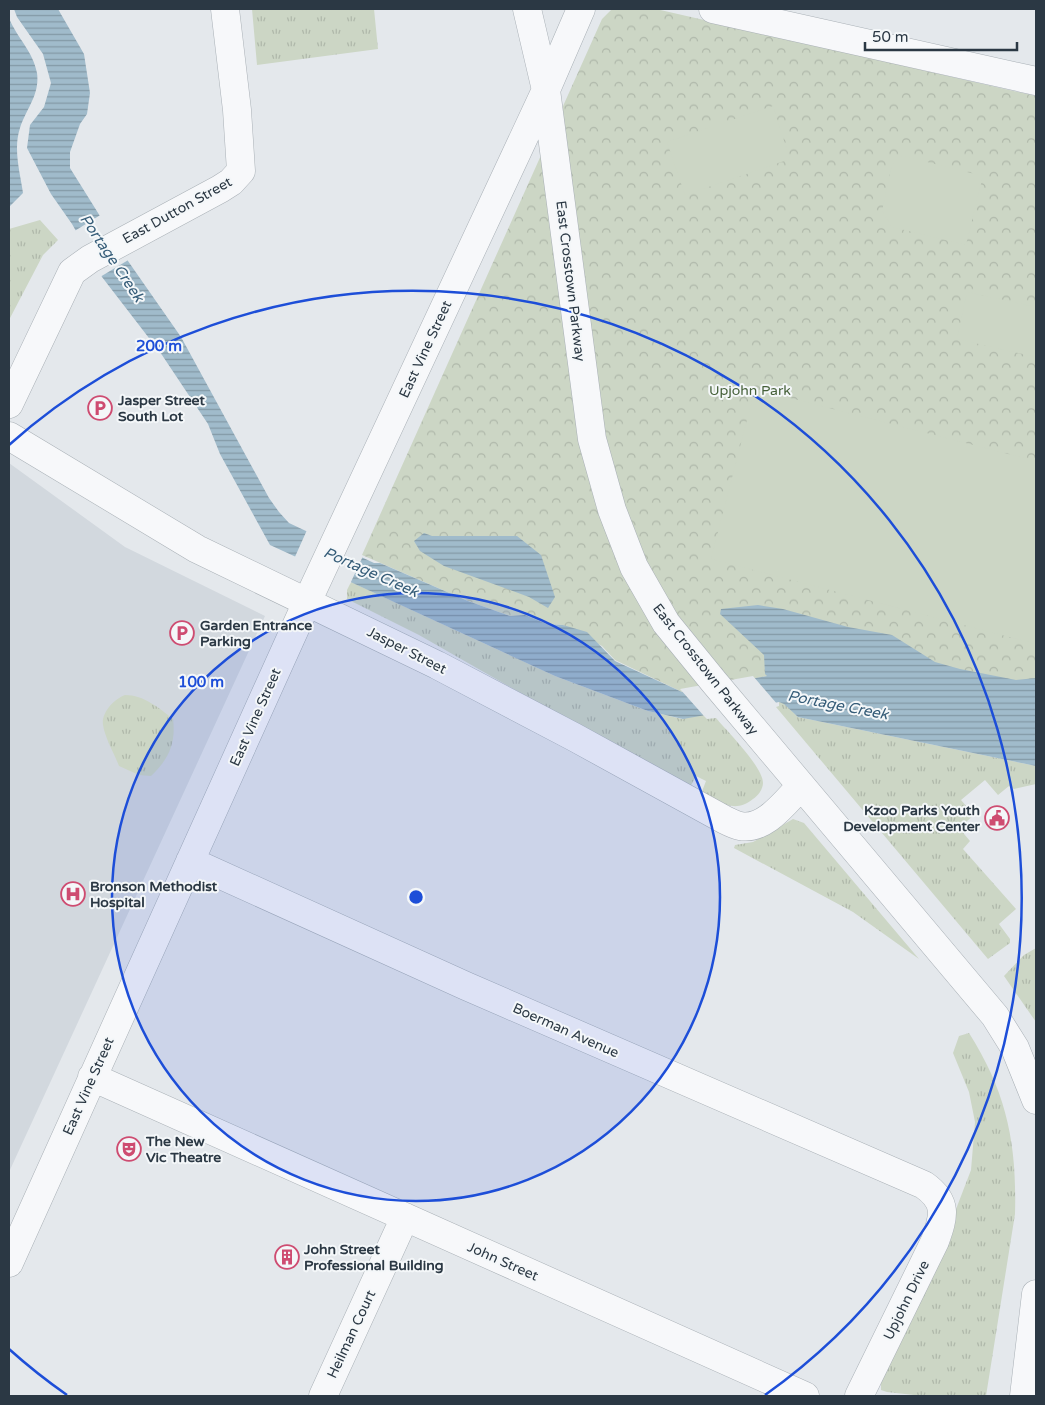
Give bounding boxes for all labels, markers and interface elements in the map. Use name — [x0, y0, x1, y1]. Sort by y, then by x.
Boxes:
scale bar — [865, 20, 1018, 52]
text: 50 m — [872, 28, 909, 46]
street label: East Dutton Street — [120, 173, 236, 248]
street label: East Crosstown Parkway — [552, 200, 589, 363]
water label: Portage Creek — [76, 211, 149, 307]
street label: East Vine Street — [395, 297, 456, 401]
text: 200 m — [136, 337, 182, 355]
park label: Upjohn Park — [709, 382, 791, 399]
place label: Jasper Street South Lot — [117, 392, 206, 425]
parking icon: Jasper Street South Lot — [87, 395, 113, 421]
water label: Portage Creek — [321, 543, 423, 602]
street label: East Crosstown Parkway — [649, 600, 763, 739]
place label: Garden Entrance Parking — [200, 617, 312, 650]
parking icon: Garden Entrance Parking — [169, 620, 195, 646]
street label: Jasper Street — [364, 623, 450, 678]
street label: East Vine Street — [226, 665, 285, 769]
text: 100 m — [178, 673, 224, 691]
water label: Portage Creek — [786, 686, 891, 724]
place label: Kzoo Parks Youth Development Center — [843, 802, 981, 835]
public building icon: Kzoo Parks Youth Development Center — [984, 805, 1010, 831]
place label: Bronson Methodist Hospital — [90, 878, 218, 911]
hospital icon: Bronson Methodist Hospital — [60, 881, 86, 907]
centre of rings — [407, 888, 425, 906]
street label: Boerman Avenue — [510, 999, 622, 1062]
street label: East Vine Street — [59, 1034, 118, 1138]
place label: The New Vic Theatre — [145, 1133, 221, 1166]
theatre icon: The New Vic Theatre — [116, 1136, 142, 1162]
street label: John Street — [465, 1238, 541, 1285]
place label: John Street Professional Building — [303, 1241, 444, 1274]
building icon: John Street Professional Building — [274, 1244, 300, 1270]
street label: Upjohn Drive — [880, 1258, 933, 1343]
street label: Heilman Court — [324, 1287, 380, 1381]

